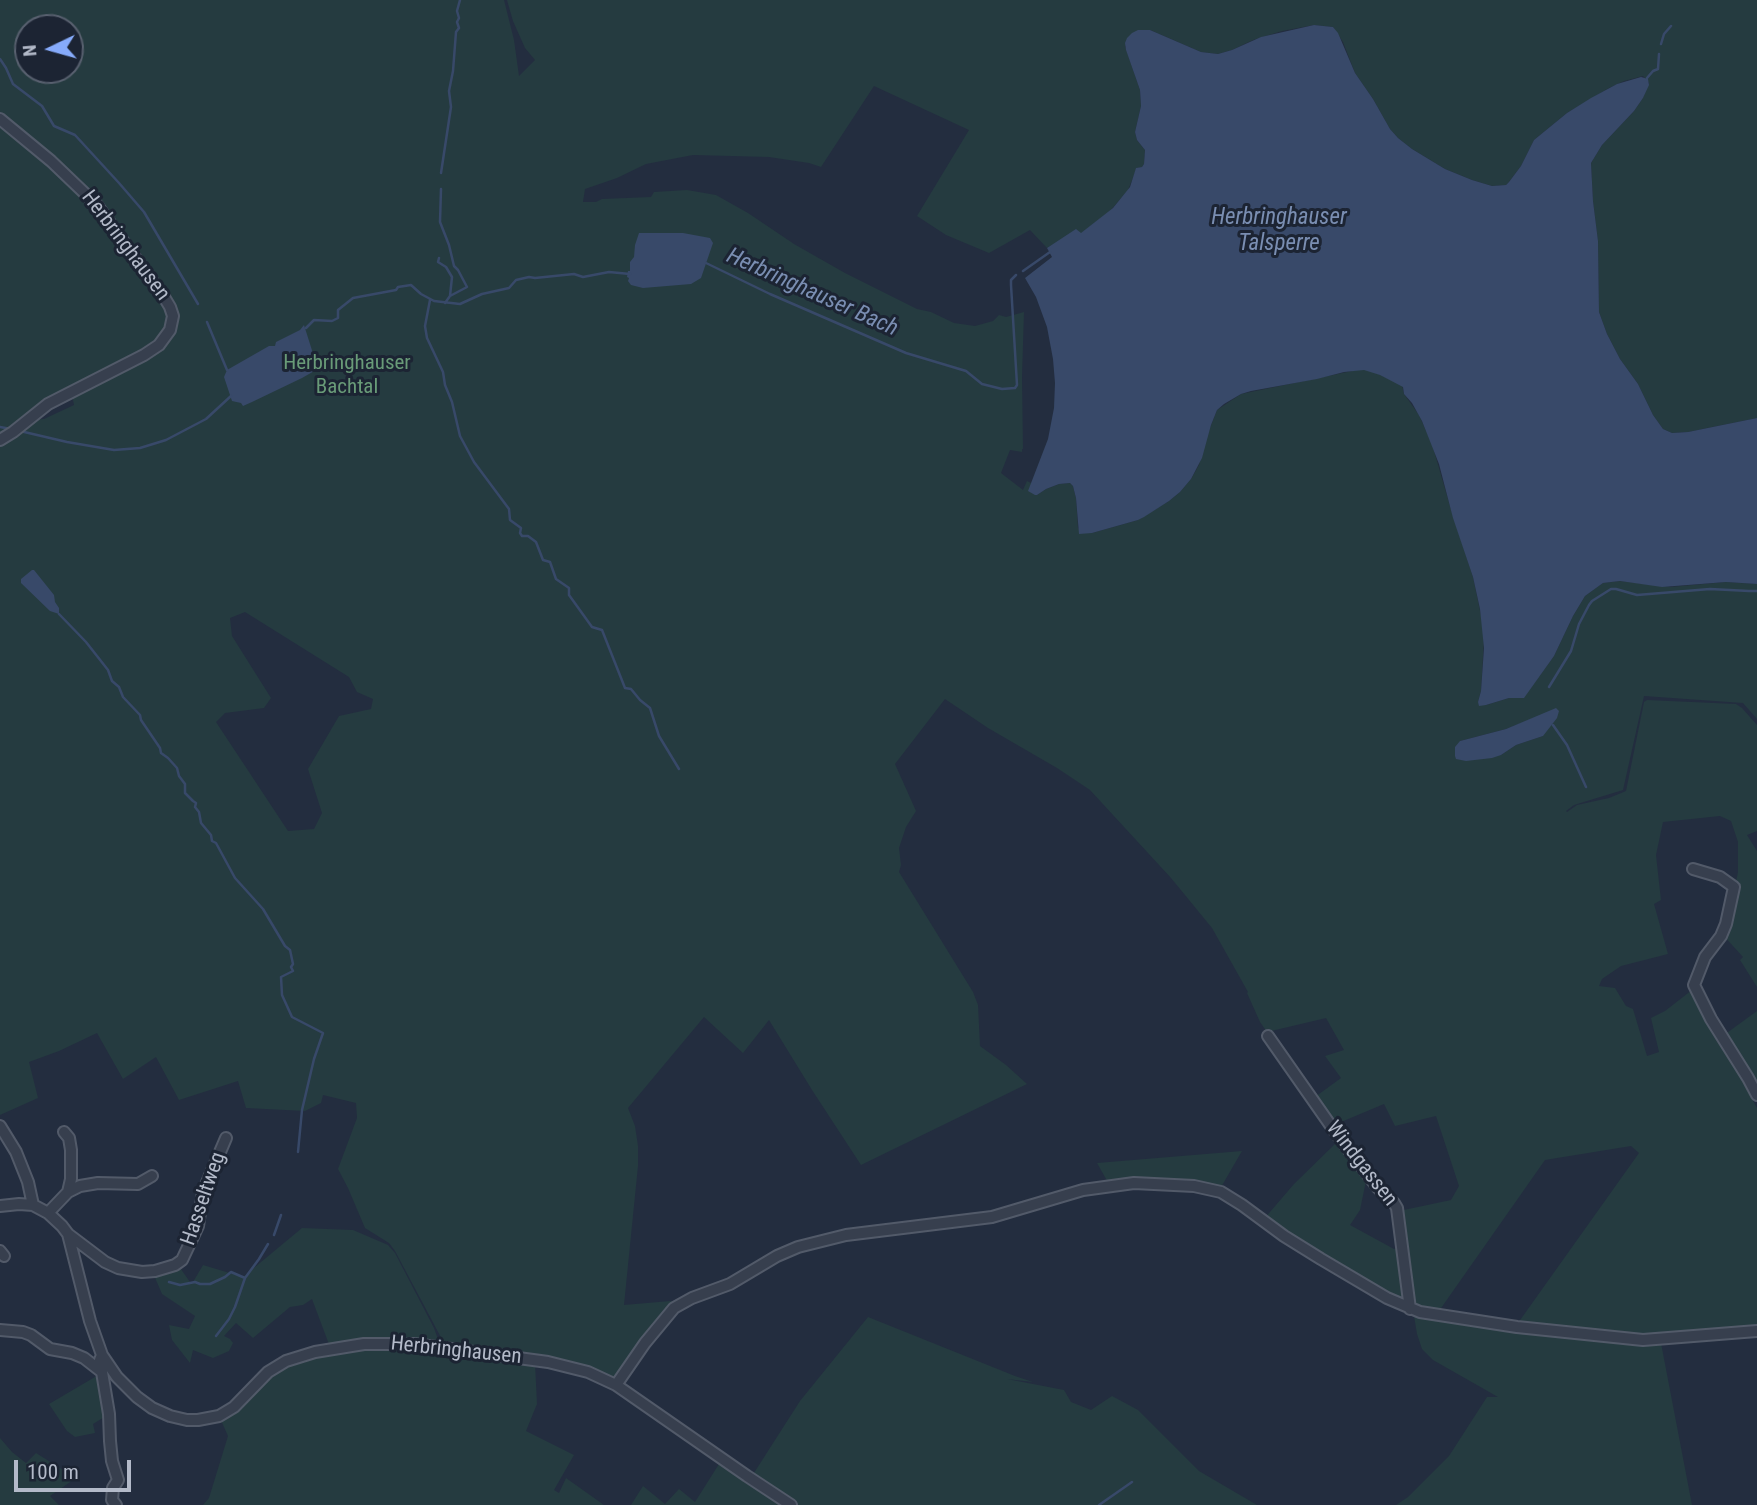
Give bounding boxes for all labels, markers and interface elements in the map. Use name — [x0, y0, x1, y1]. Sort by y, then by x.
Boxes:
north arrow — [14, 14, 84, 84]
text: N — [18, 44, 42, 58]
street label: Herbringhausen — [75, 186, 175, 306]
water label: Herbringhauser Talsperre — [1211, 204, 1347, 258]
water label: Herbringhauser Bach — [722, 243, 902, 343]
park label: Herbringhauser Bachtal — [283, 351, 411, 401]
street label: Windgassen — [1320, 1116, 1402, 1212]
street label: Hasseltweg — [176, 1149, 232, 1249]
street label: Herbringhausen — [389, 1332, 523, 1370]
scale bar — [18, 1446, 135, 1490]
text: 100 m — [27, 1460, 79, 1484]

